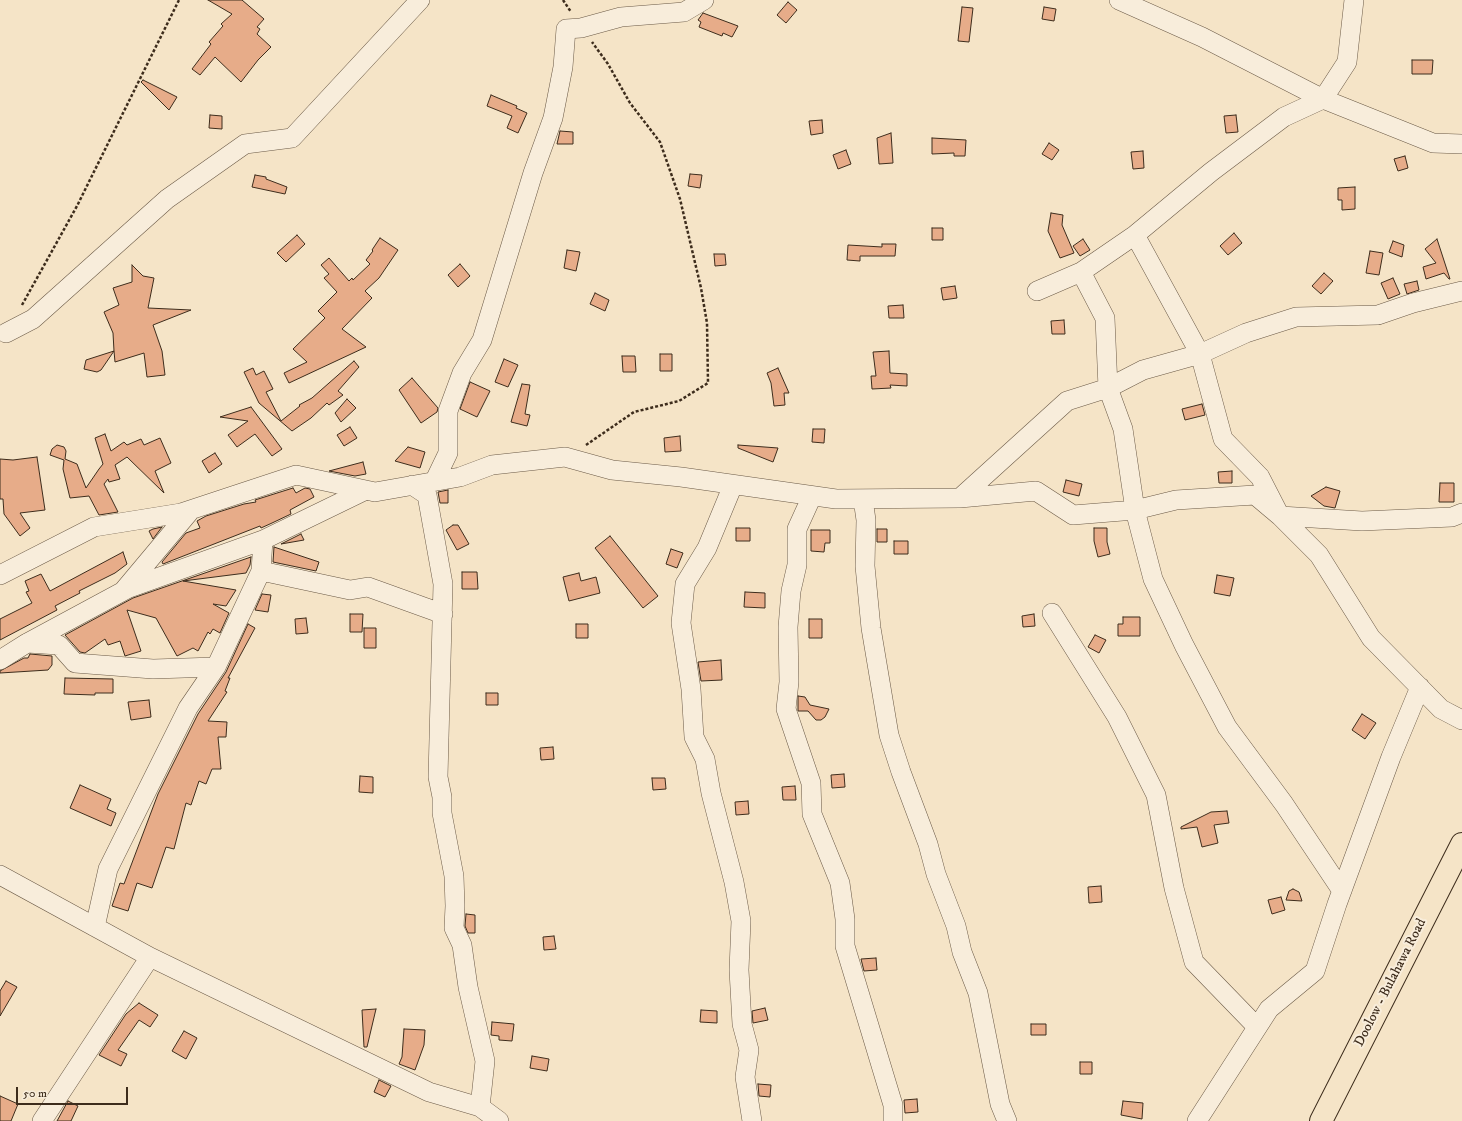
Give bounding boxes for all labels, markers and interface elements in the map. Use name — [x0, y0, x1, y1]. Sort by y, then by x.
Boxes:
street label: Doolow - Bulahawa Road — [1351, 916, 1431, 1050]
scale bar — [18, 1079, 130, 1105]
text: 50 m — [23, 1086, 47, 1101]

